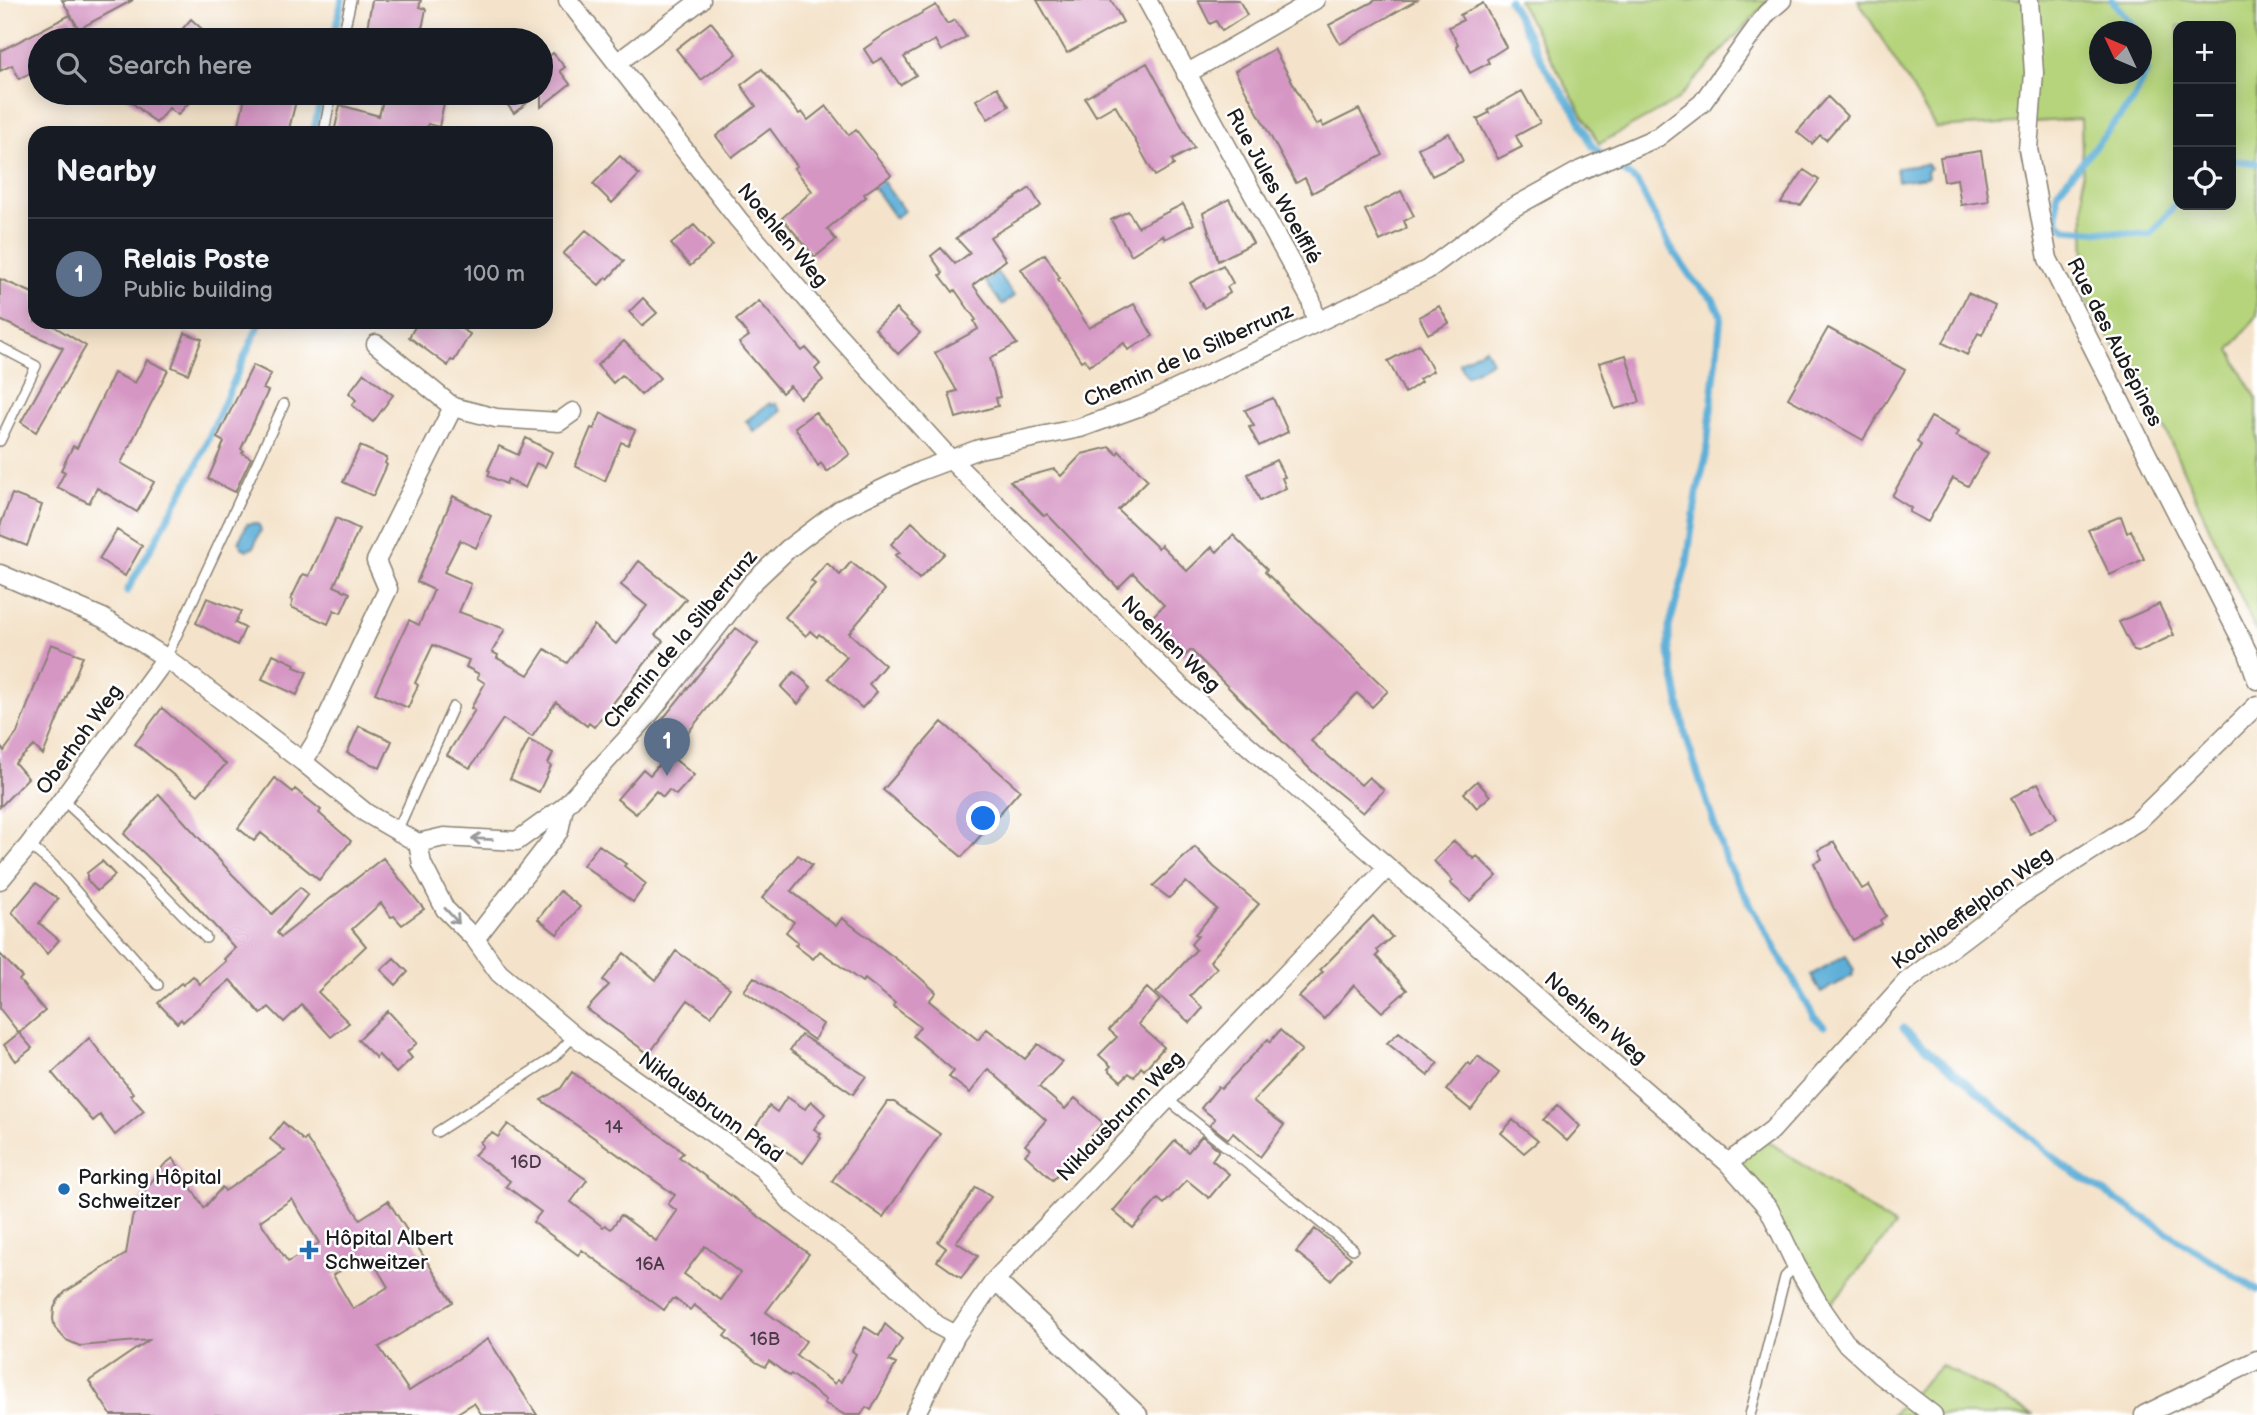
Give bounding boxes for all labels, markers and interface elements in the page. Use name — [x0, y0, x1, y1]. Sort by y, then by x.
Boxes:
north arrow — [2089, 21, 2152, 84]
map controls — [2173, 21, 2236, 210]
button: + — [2173, 21, 2236, 84]
search box — [28, 28, 553, 105]
icon: search — [52, 48, 90, 86]
text: Search here — [108, 51, 252, 82]
button: − — [2173, 84, 2236, 147]
street label: Rue Jules Woelfflé — [1220, 104, 1327, 269]
button: locate — [2173, 147, 2236, 210]
text: Nearby — [56, 154, 156, 190]
street label: Noehlen Weg — [732, 178, 833, 292]
text: Relais Poste — [123, 245, 269, 276]
street label: Rue des Aubépines — [2061, 254, 2168, 431]
text: 1 — [74, 260, 84, 288]
text: 100 m — [464, 260, 525, 288]
text: Public building — [123, 276, 273, 304]
street label: Chemin de la Silberrunz — [1080, 298, 1297, 413]
street label: Chemin de la Silberrunz — [598, 544, 763, 734]
street label: Noehlen Weg — [1116, 591, 1225, 698]
street label: Oberhoh Weg — [31, 679, 128, 799]
pin: 1 — [644, 718, 690, 776]
your location — [966, 801, 1000, 835]
one-way arrow — [471, 832, 494, 845]
street label: Kochloeffelplon Weg — [1887, 842, 2058, 975]
one-way arrow — [444, 907, 461, 924]
street label: Noehlen Weg — [1539, 967, 1652, 1070]
street label: Niklausbrunn Weg — [1052, 1046, 1189, 1187]
street label: Niklausbrunn Pfad — [633, 1047, 788, 1168]
house number: 14 — [605, 1117, 623, 1138]
house number: 16D — [510, 1152, 542, 1173]
place label: Parking Hôpital Schweitzer — [78, 1165, 221, 1214]
marker: Parking Hôpital Schweitzer — [56, 1181, 72, 1197]
place label: Hôpital Albert Schweitzer — [325, 1226, 454, 1275]
marker: Hôpital Albert Schweitzer — [299, 1240, 319, 1260]
house number: 16A — [636, 1254, 664, 1275]
house number: 16B — [750, 1329, 780, 1350]

